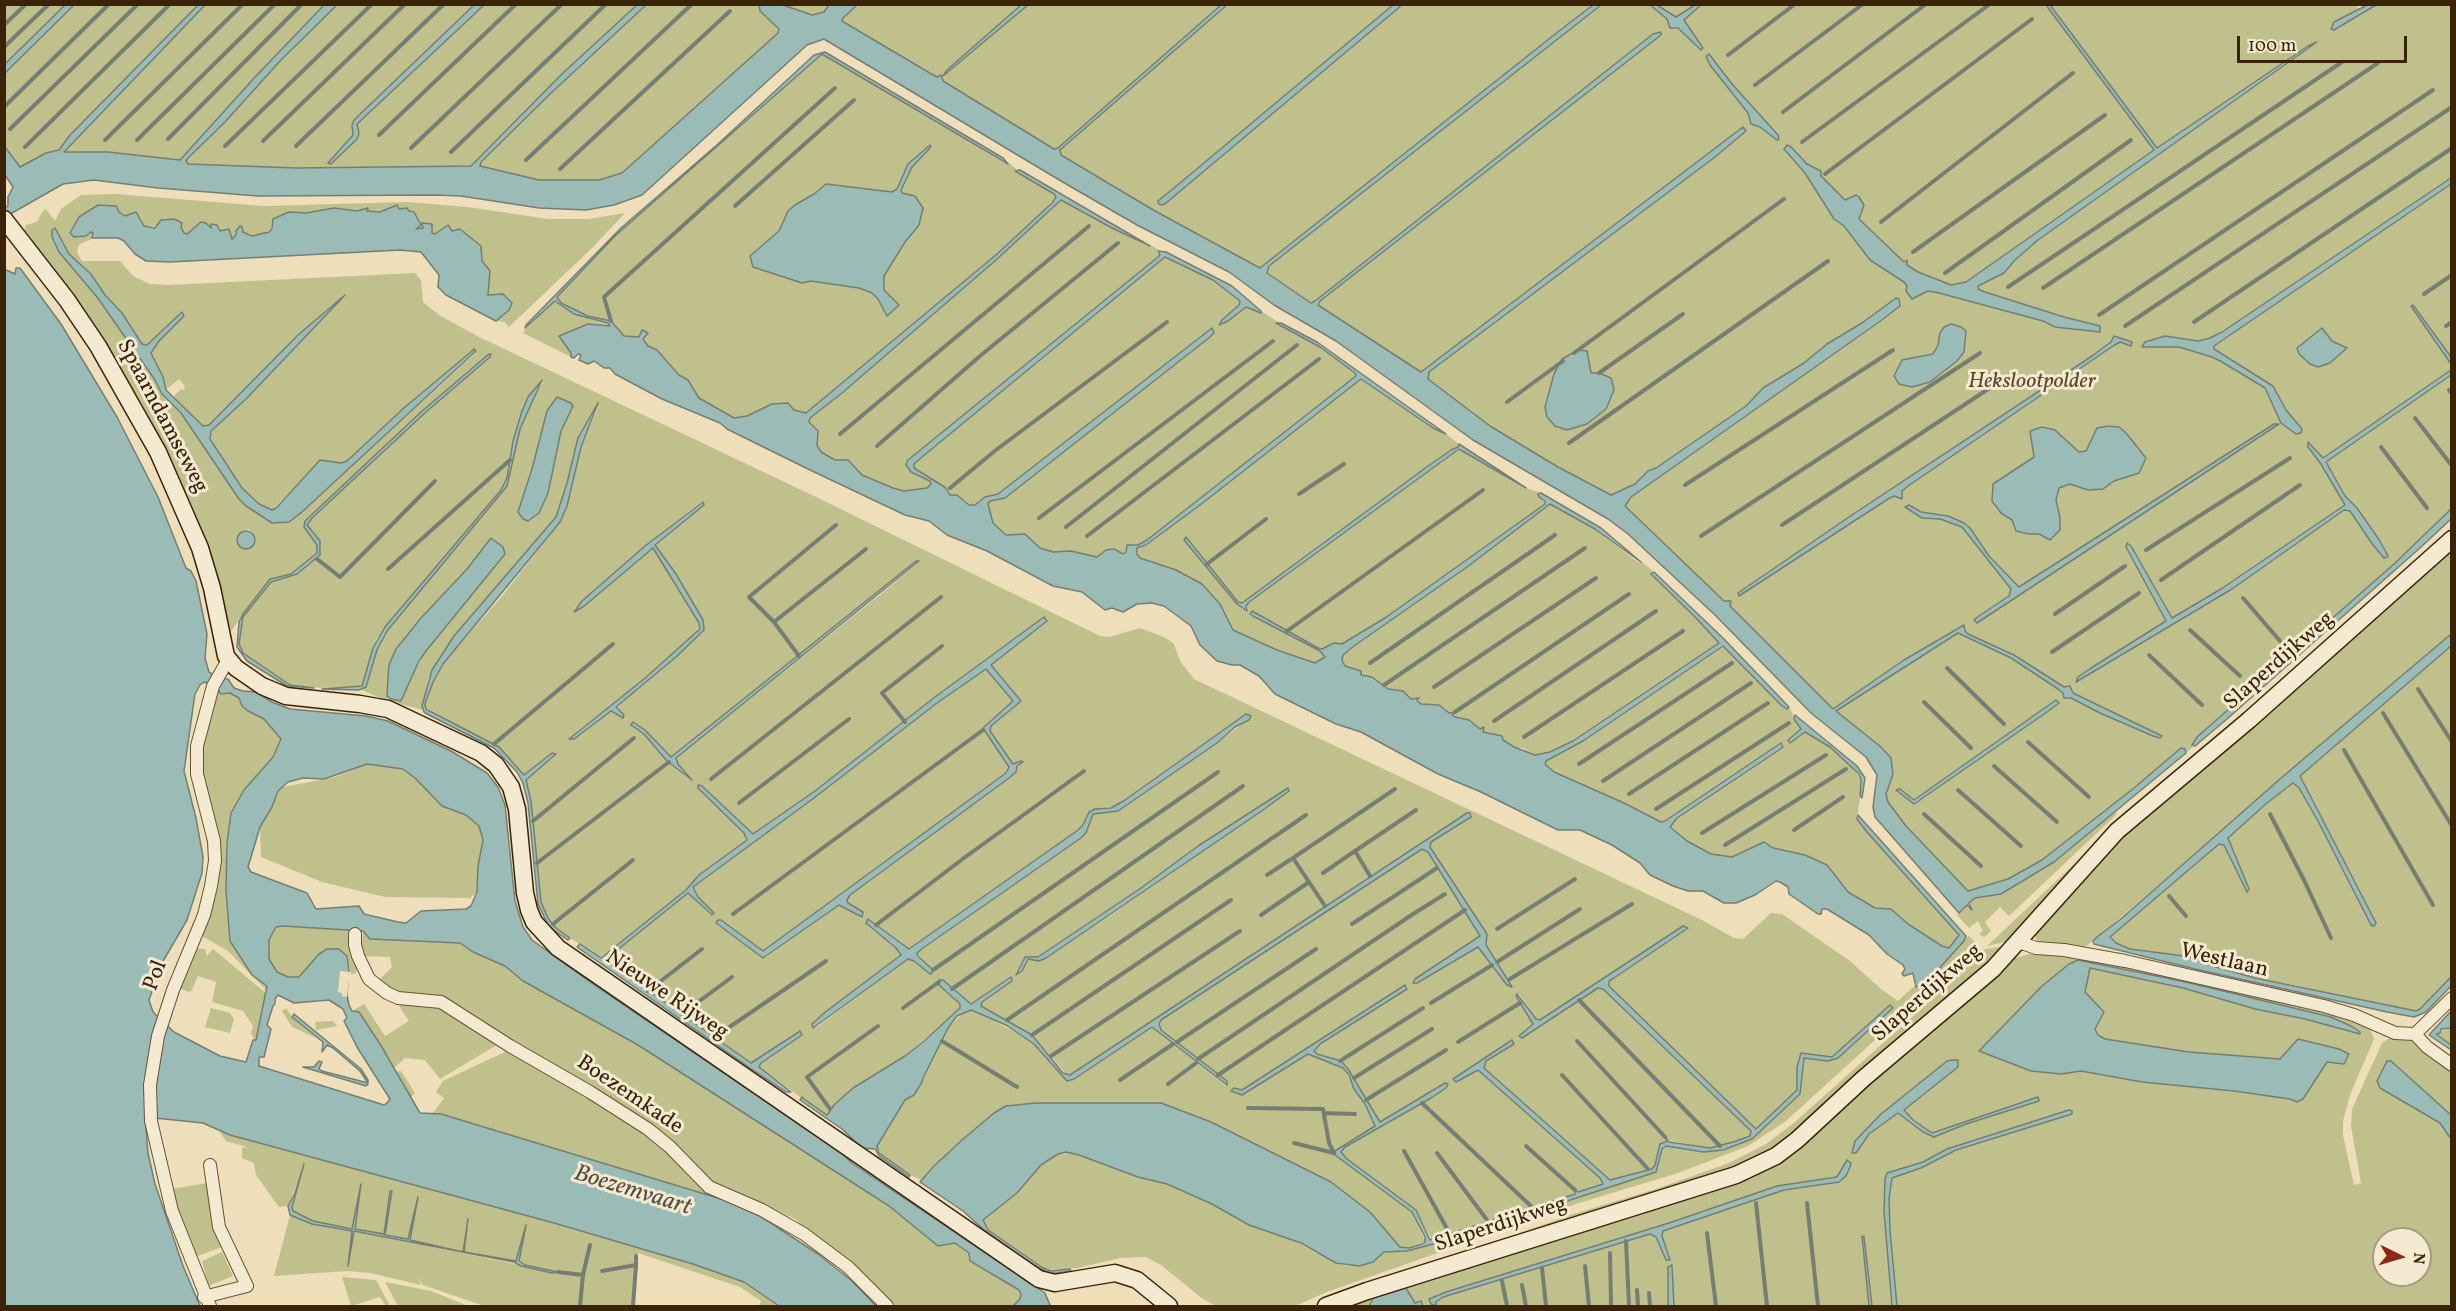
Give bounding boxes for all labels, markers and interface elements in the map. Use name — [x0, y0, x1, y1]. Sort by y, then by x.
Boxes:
scale bar — [2240, 24, 2410, 62]
text: 100 m — [2248, 34, 2297, 59]
street label: Spaarndamseweg — [109, 336, 213, 498]
park label: Hekslootpolder — [1968, 370, 2096, 396]
street label: Slaperdijkweg — [2219, 607, 2341, 717]
street label: Slaperdijkweg — [1867, 939, 1989, 1049]
street label: Westlaan — [2177, 939, 2271, 985]
street label: Nieuwe Rijweg — [599, 945, 733, 1047]
street label: Pol — [139, 957, 175, 995]
street label: Boezemkade — [571, 1051, 687, 1141]
water label: Boezemvaart — [570, 1161, 694, 1223]
street label: Slaperdijkweg — [1432, 1192, 1570, 1260]
north arrow — [2372, 1227, 2432, 1287]
text: N — [2406, 1252, 2429, 1265]

